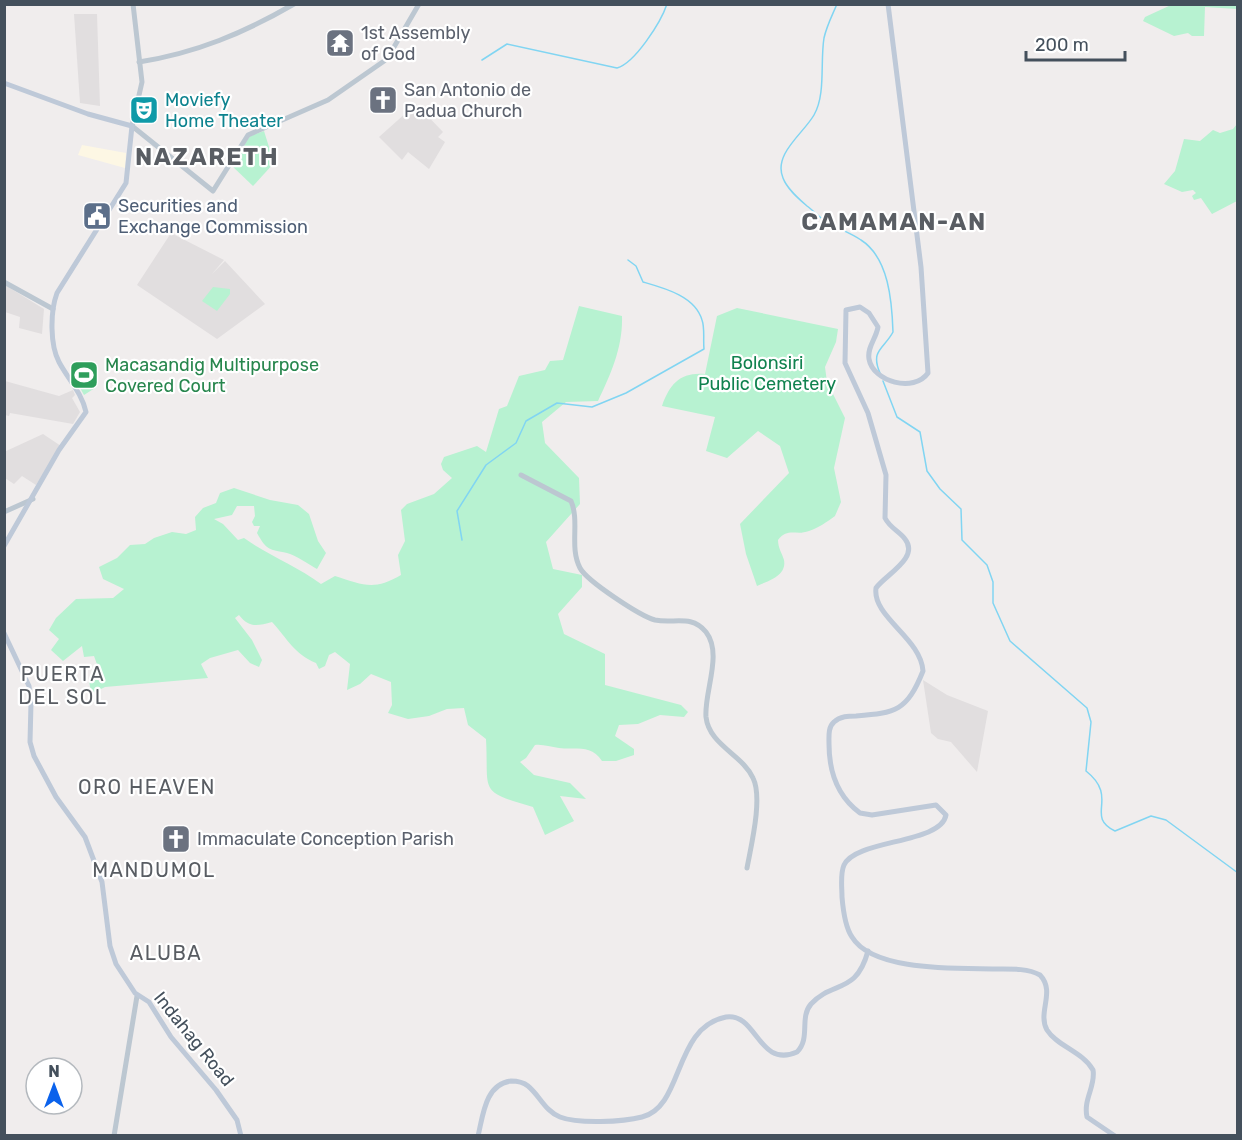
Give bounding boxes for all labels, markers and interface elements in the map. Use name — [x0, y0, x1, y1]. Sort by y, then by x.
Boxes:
place label: 1st Assembly of God — [361, 22, 470, 65]
scale bar — [1026, 24, 1125, 62]
temple icon: 1st Assembly of God — [324, 27, 356, 59]
text: 200 m — [1035, 34, 1089, 56]
place label: San Antonio de Padua Church — [404, 79, 531, 122]
church icon: San Antonio de Padua Church — [367, 84, 399, 116]
place label: Moviefy Home Theater — [165, 89, 283, 132]
theatre icon: Moviefy Home Theater — [128, 94, 160, 126]
district label: NAZARETH — [135, 143, 279, 171]
place label: Securities and Exchange Commission — [118, 195, 308, 238]
public building icon: Securities and Exchange Commission — [81, 200, 113, 232]
district label: CAMAMAN-AN — [801, 208, 987, 236]
park label: Bolonsiri Public Cemetery — [698, 352, 836, 395]
place label: Macasandig Multipurpose Covered Court — [105, 354, 319, 397]
sports icon: Macasandig Multipurpose Covered Court — [68, 359, 100, 391]
district label: PUERTA DEL SOL — [18, 662, 108, 709]
district label: ORO HEAVEN — [78, 775, 216, 799]
church icon: Immaculate Conception Parish — [160, 823, 192, 855]
place label: Immaculate Conception Parish — [197, 828, 454, 850]
district label: MANDUMOL — [92, 858, 216, 882]
district label: ALUBA — [130, 941, 202, 965]
street label: Indahag Road — [149, 987, 239, 1091]
north arrow — [24, 1056, 84, 1116]
text: N — [48, 1062, 60, 1081]

